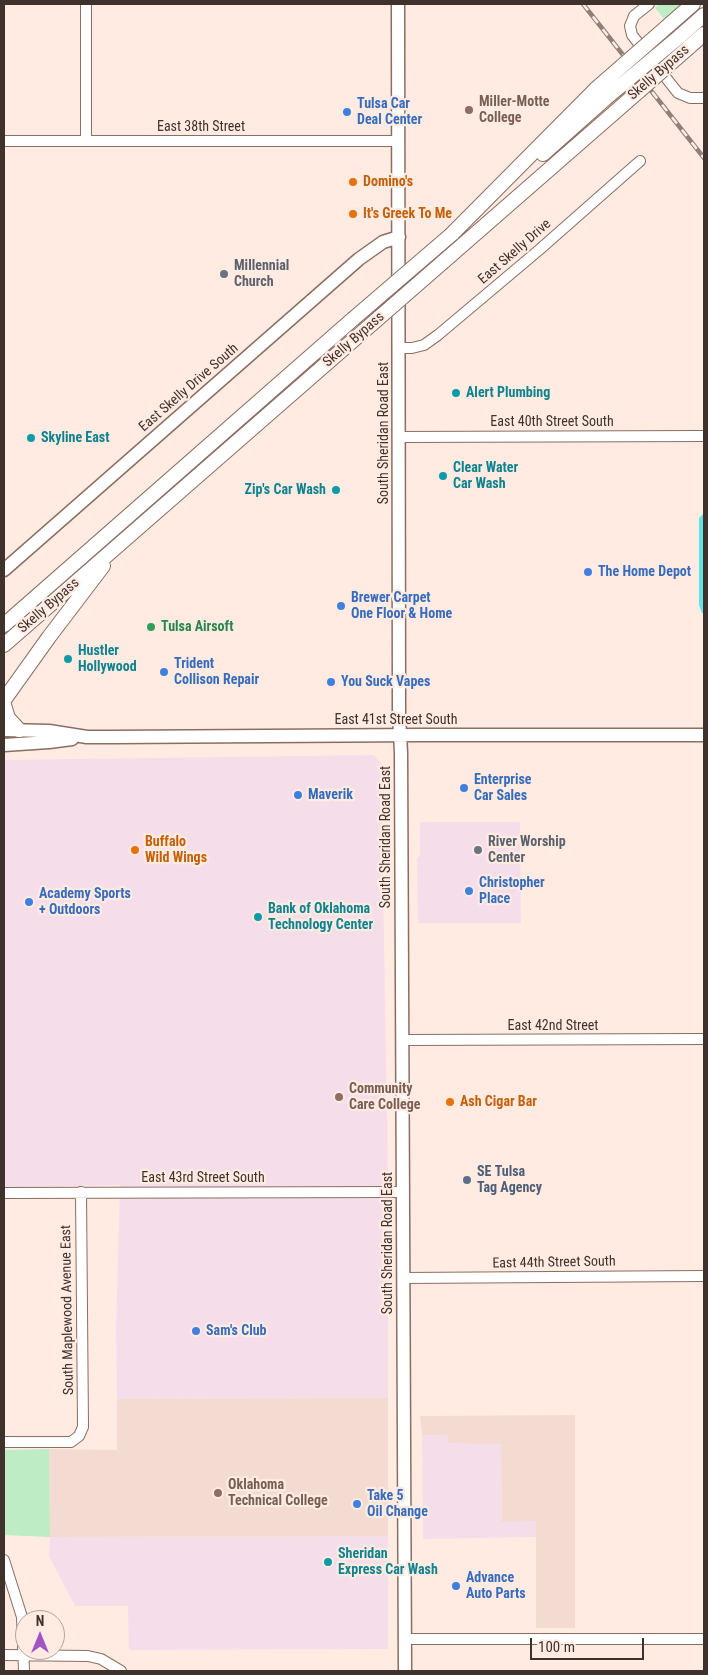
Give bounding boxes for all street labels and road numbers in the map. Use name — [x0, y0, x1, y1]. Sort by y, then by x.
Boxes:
street label: Skelly Bypass — [625, 42, 693, 104]
street label: East 38th Street — [157, 119, 245, 135]
street label: East Skelly Drive — [475, 216, 555, 288]
street label: Skelly Bypass — [320, 309, 388, 371]
street label: East Skelly Drive South — [136, 340, 242, 436]
street label: South Sheridan Road East — [376, 362, 392, 504]
street label: East 40th Street South — [490, 414, 614, 430]
street label: Skelly Bypass — [15, 575, 83, 637]
street label: East 41st Street South — [335, 712, 457, 728]
street label: South Sheridan Road East — [378, 766, 394, 908]
street label: East 42nd Street — [508, 1018, 598, 1034]
street label: East 43rd Street South — [141, 1170, 265, 1186]
street label: South Sheridan Road East — [380, 1172, 396, 1314]
street label: South Maplewood Avenue East — [58, 1225, 78, 1395]
street label: East 44th Street South — [492, 1254, 616, 1272]

